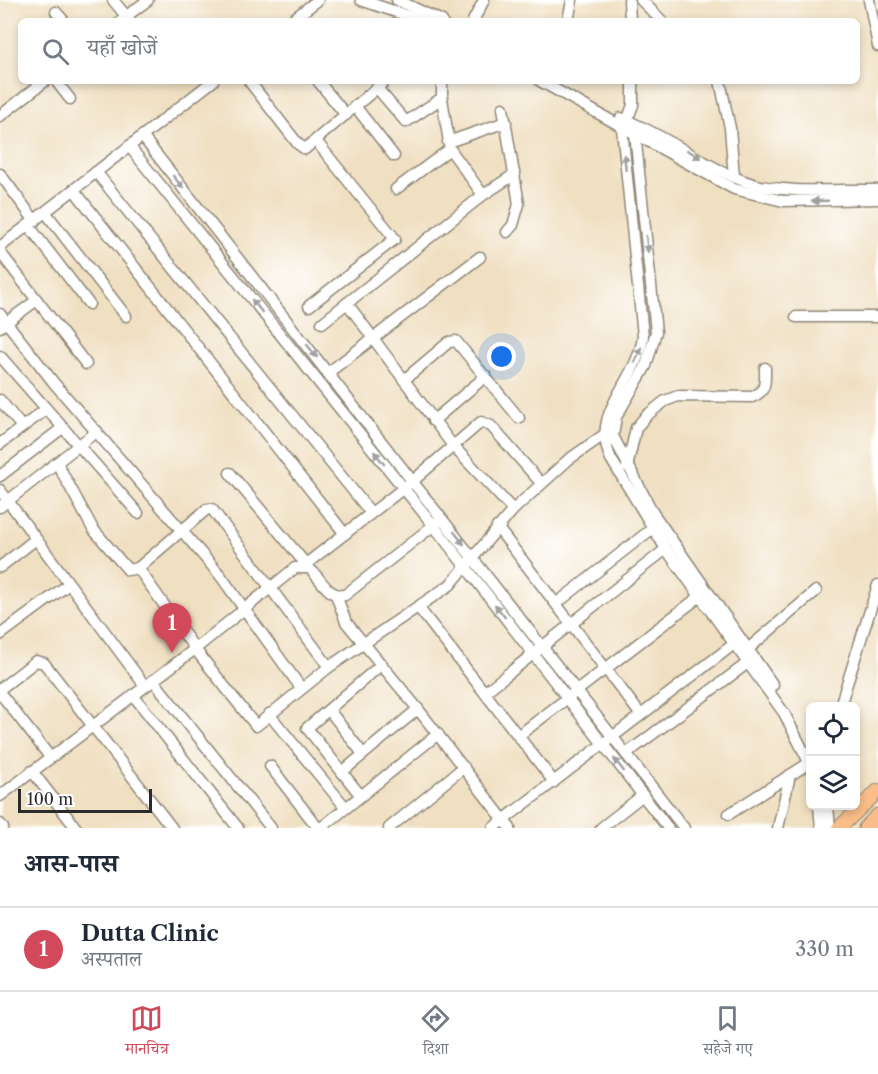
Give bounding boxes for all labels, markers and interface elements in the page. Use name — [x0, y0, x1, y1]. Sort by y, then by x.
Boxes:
search box — [18, 18, 860, 84]
text: यहाँ खोजें — [87, 34, 157, 61]
icon: search — [39, 35, 72, 68]
one-way arrow — [686, 149, 703, 159]
one-way arrow — [620, 152, 630, 171]
one-way arrow — [172, 174, 184, 189]
one-way arrow — [810, 197, 829, 206]
one-way arrow — [642, 235, 652, 254]
one-way arrow — [251, 298, 264, 314]
your location — [487, 342, 516, 371]
one-way arrow — [306, 344, 318, 359]
one-way arrow — [634, 346, 643, 364]
one-way arrow — [373, 451, 386, 466]
one-way arrow — [452, 530, 464, 545]
one-way arrow — [494, 603, 507, 619]
pin: 1 — [152, 604, 192, 653]
map controls — [806, 702, 860, 810]
button: locate — [806, 702, 860, 756]
button: layers — [806, 756, 860, 810]
one-way arrow — [614, 758, 626, 773]
scale bar — [18, 786, 152, 814]
text: 100 m — [27, 789, 73, 809]
text: आस-पास — [24, 847, 118, 879]
text: Dutta Clinic — [81, 920, 219, 947]
text: 1 — [39, 937, 48, 961]
text: 330 m — [795, 937, 854, 961]
text: अस्पताल — [81, 947, 142, 971]
tab: मानचित्र — [125, 1002, 169, 1064]
tab: दिशा — [419, 1002, 452, 1064]
tab: सहेजे गए — [703, 1002, 753, 1064]

